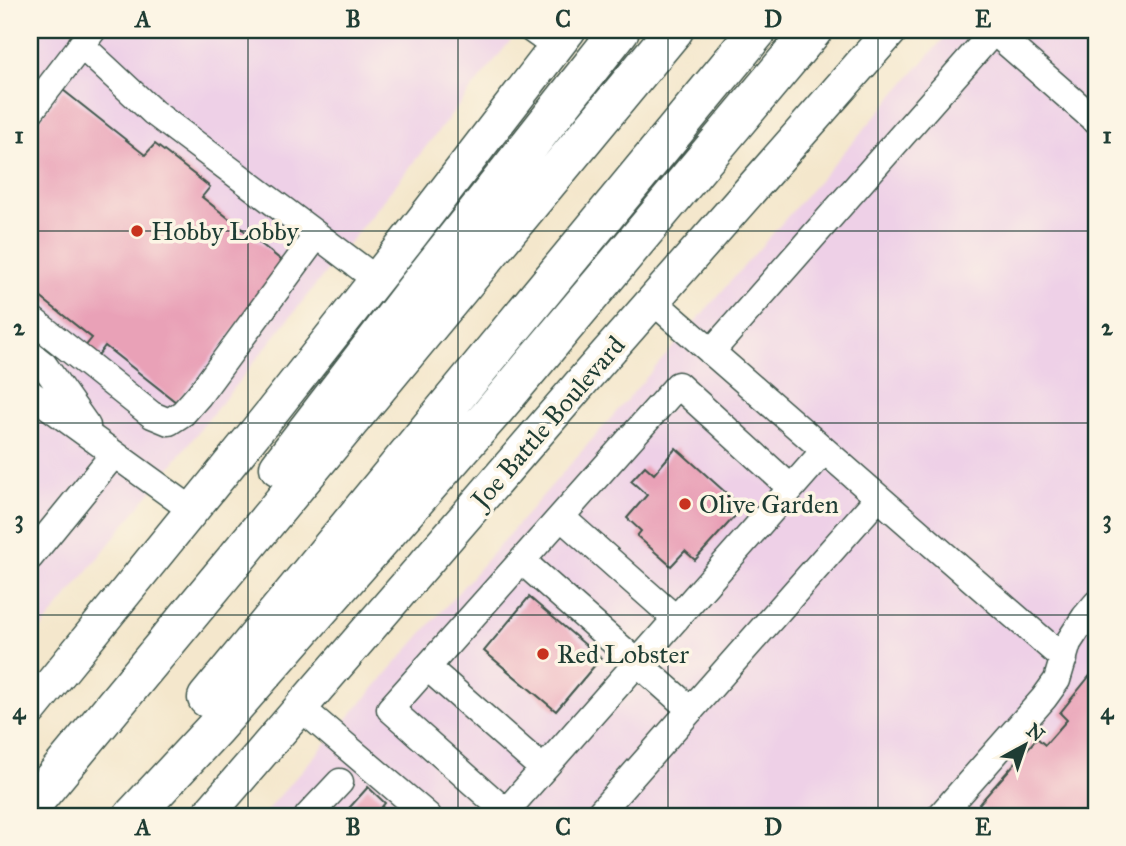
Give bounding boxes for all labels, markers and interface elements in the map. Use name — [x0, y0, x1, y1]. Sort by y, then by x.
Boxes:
text: A — [133, 5, 151, 33]
text: B — [345, 5, 361, 33]
text: C — [555, 5, 571, 33]
text: D — [764, 5, 782, 33]
text: E — [975, 5, 992, 33]
text: 1 — [14, 121, 24, 149]
text: 1 — [1102, 121, 1112, 149]
place label: Hobby Lobby — [151, 215, 300, 247]
marker: Hobby Lobby — [129, 223, 145, 239]
text: 2 — [13, 313, 25, 341]
text: 2 — [1101, 313, 1113, 341]
street label: Joe Battle Boulevard — [463, 329, 632, 517]
place label: Olive Garden — [699, 488, 839, 520]
marker: Olive Garden — [677, 496, 693, 512]
text: 3 — [14, 505, 24, 534]
text: 3 — [1102, 505, 1112, 534]
place label: Red Lobster — [557, 638, 689, 670]
marker: Red Lobster — [535, 646, 551, 662]
text: 4 — [13, 697, 27, 725]
text: 4 — [1101, 697, 1115, 725]
north arrow — [990, 710, 1060, 780]
text: N — [1022, 718, 1049, 746]
text: A — [133, 813, 151, 841]
text: B — [345, 813, 361, 841]
text: C — [555, 813, 571, 841]
text: D — [764, 813, 782, 841]
text: E — [975, 813, 992, 841]

